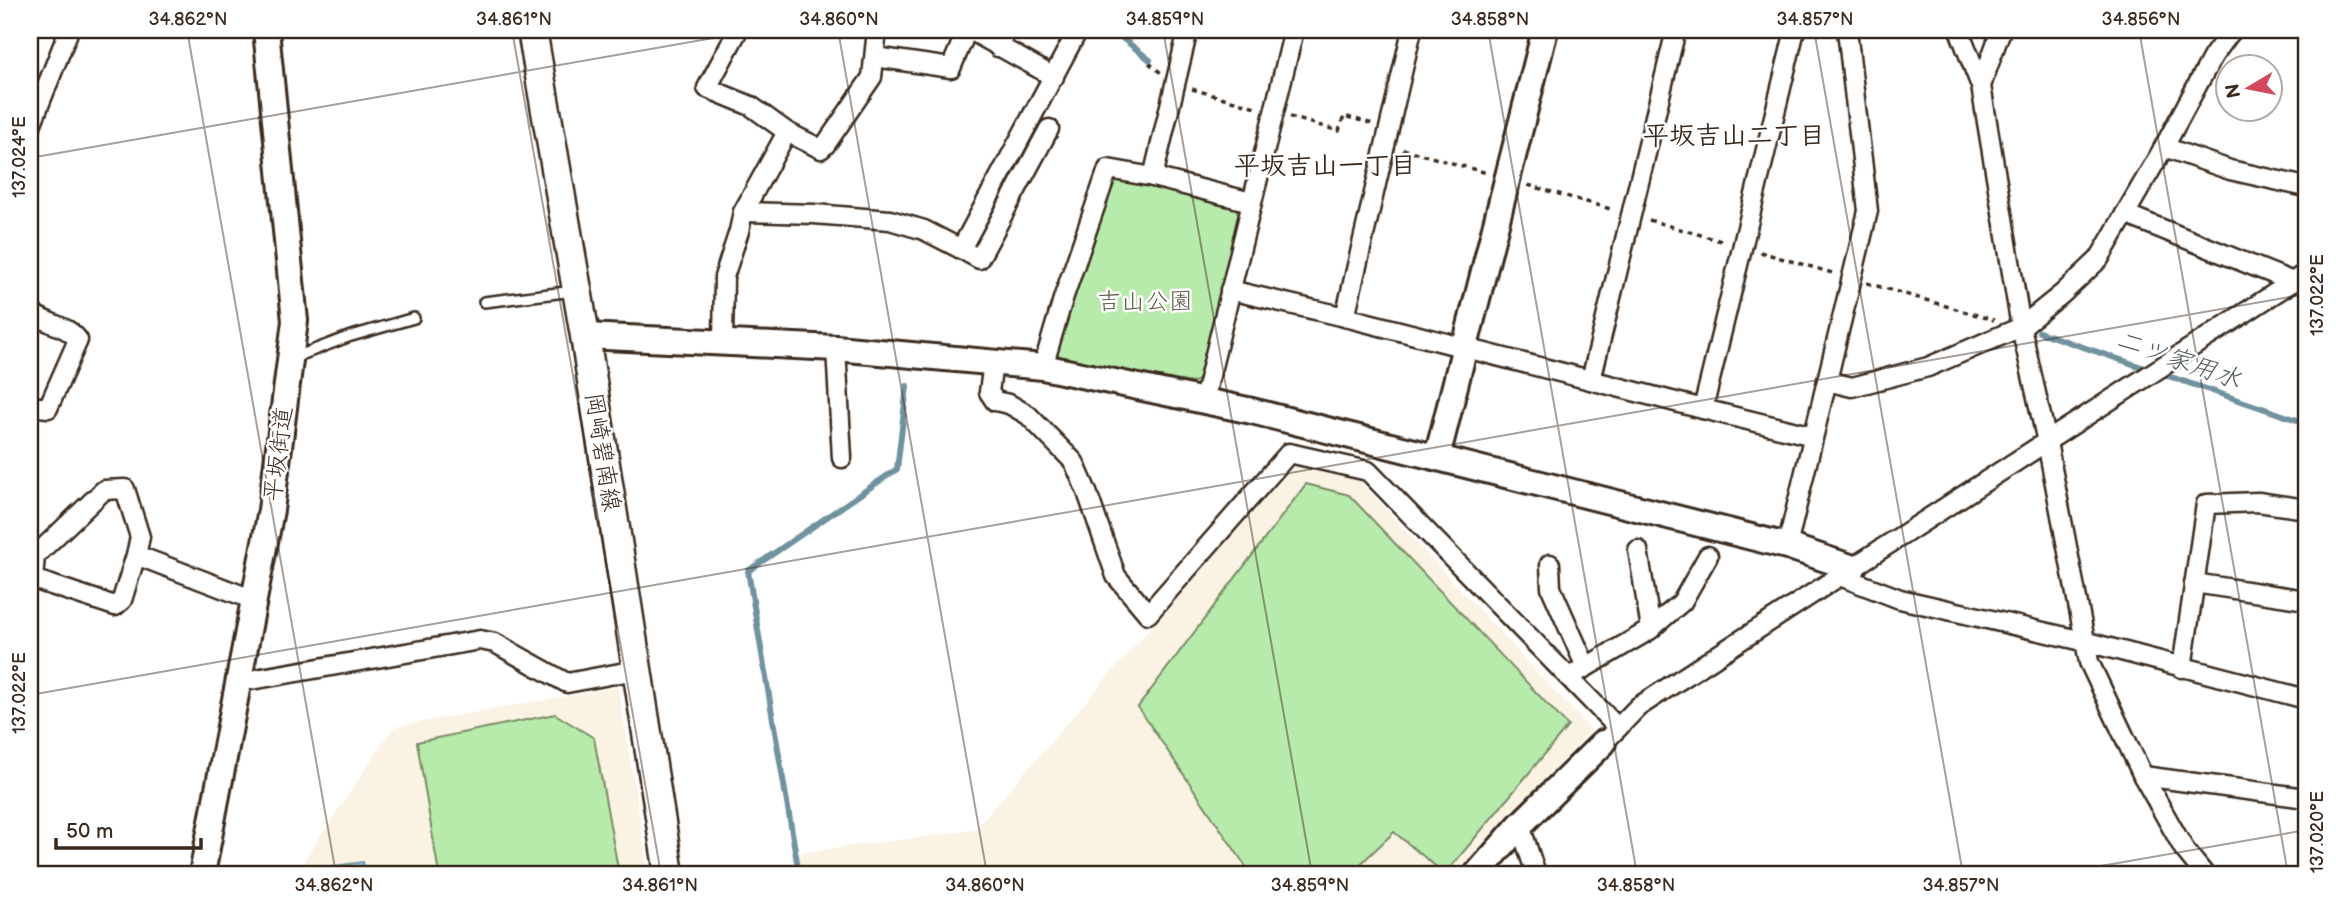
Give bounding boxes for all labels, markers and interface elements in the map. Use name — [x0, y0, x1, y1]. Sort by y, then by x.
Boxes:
text: 34.862°N — [149, 9, 227, 30]
text: 34.861°N — [476, 9, 552, 30]
text: 34.860°N — [799, 9, 879, 30]
text: 34.859°N — [1126, 9, 1204, 30]
text: 34.858°N — [1451, 9, 1529, 30]
text: 34.857°N — [1776, 9, 1854, 30]
text: 34.856°N — [2102, 9, 2180, 30]
north arrow — [2214, 52, 2284, 122]
text: N — [2221, 82, 2246, 100]
text: 137.024°E — [9, 116, 30, 198]
district label: 平坂吉山二丁目 — [1643, 121, 1825, 152]
district label: 平坂吉山一丁目 — [1234, 151, 1416, 182]
text: 137.022°E — [2307, 254, 2328, 336]
park label: 吉山公園 — [1097, 287, 1193, 316]
water label: 二ツ家用水 — [2112, 325, 2245, 396]
street label: 岡崎碧南線 — [579, 391, 626, 514]
street label: 平坂街道 — [258, 405, 299, 503]
text: 137.022°E — [9, 652, 30, 734]
text: 137.020°E — [2307, 791, 2328, 873]
scale bar — [56, 806, 201, 850]
text: 50 m — [66, 819, 113, 844]
text: 34.862°N — [295, 875, 373, 896]
text: 34.861°N — [622, 875, 698, 896]
text: 34.860°N — [945, 875, 1025, 896]
text: 34.859°N — [1271, 875, 1349, 896]
text: 34.858°N — [1597, 875, 1675, 896]
text: 34.857°N — [1922, 875, 2000, 896]

